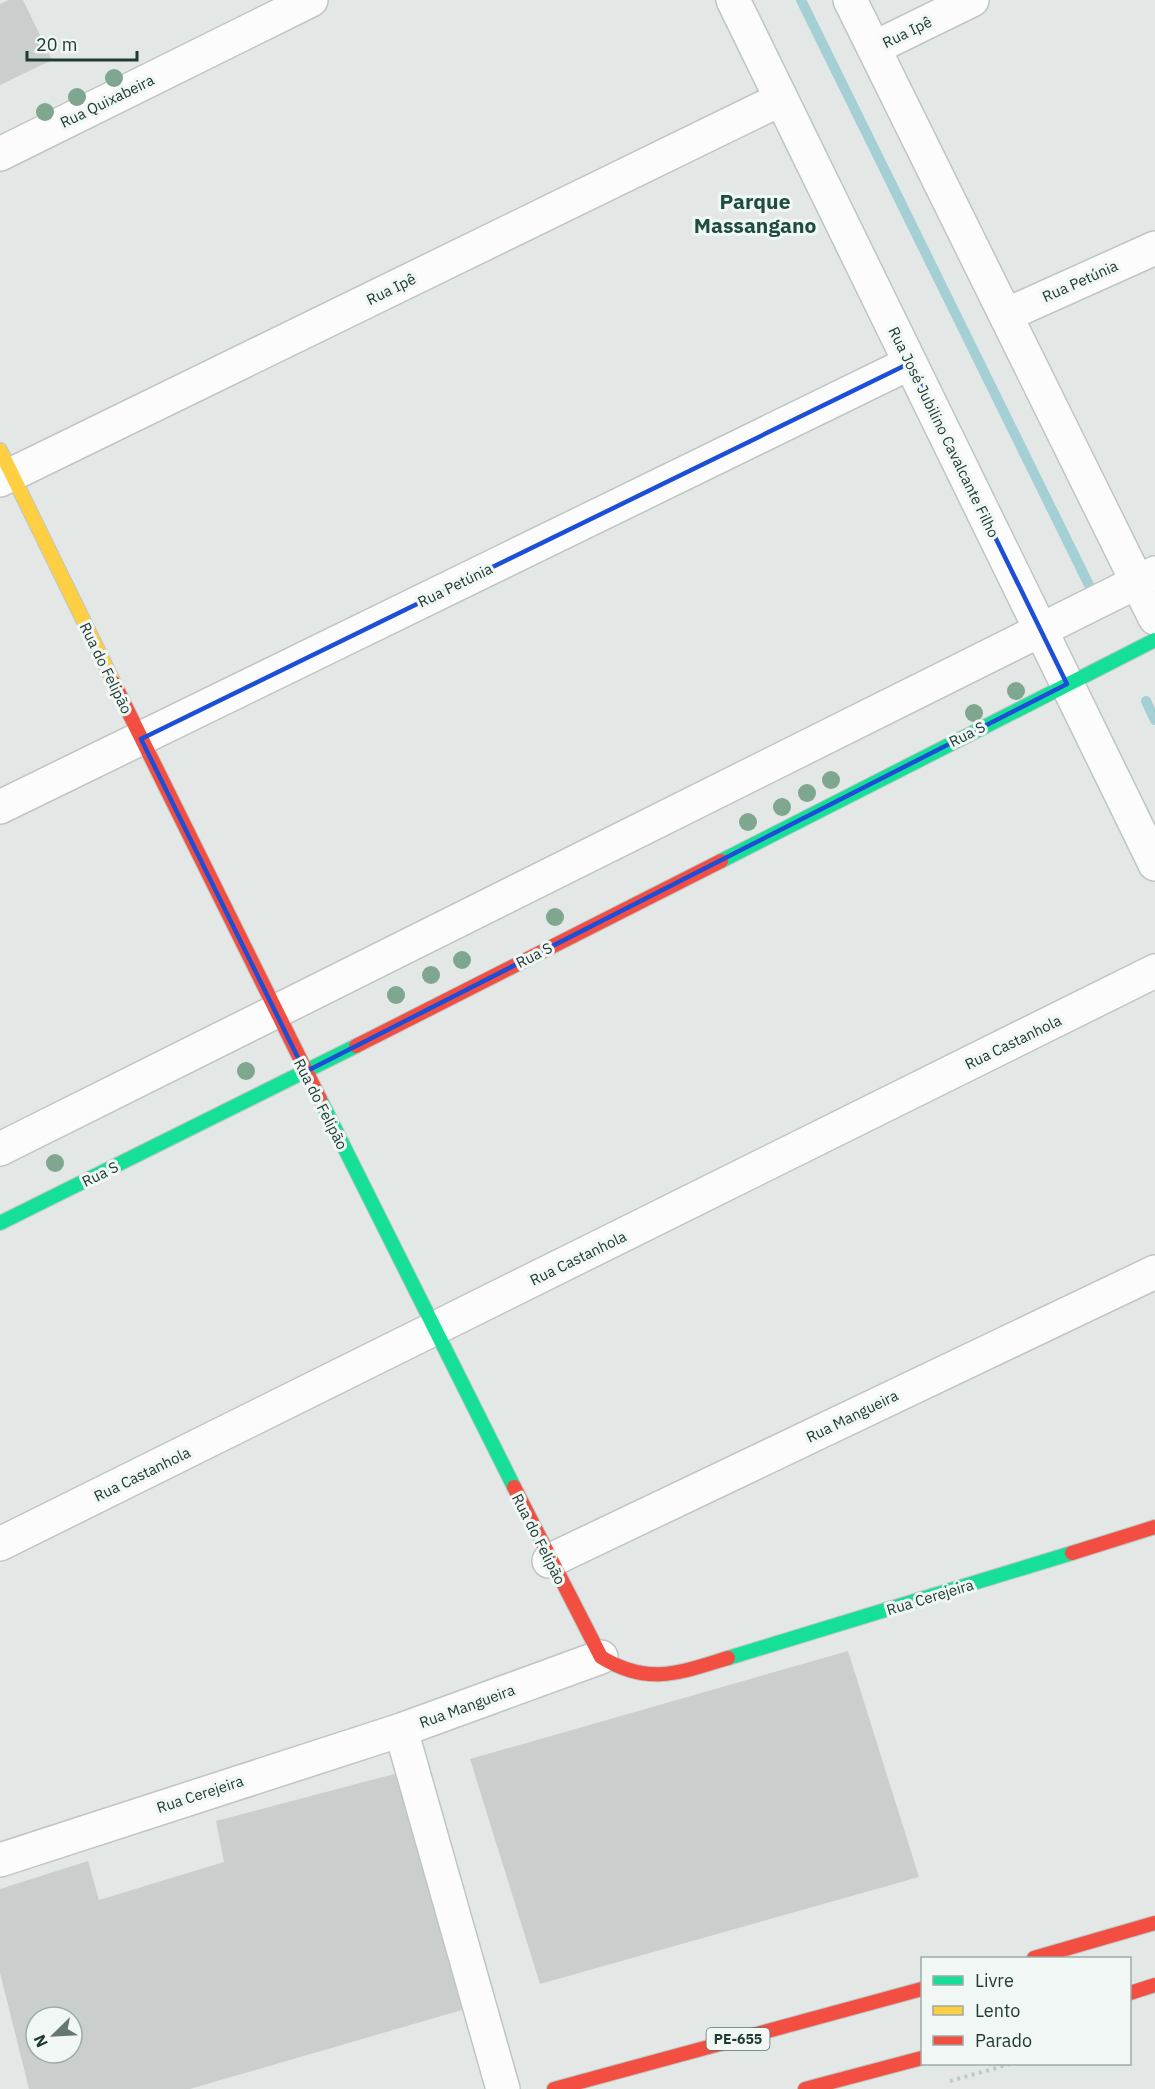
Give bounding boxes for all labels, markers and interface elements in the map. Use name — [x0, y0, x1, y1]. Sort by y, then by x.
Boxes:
street label: Rua Ipê — [879, 12, 935, 52]
scale bar — [27, 24, 136, 62]
text: 20 m — [36, 33, 78, 56]
street label: Rua Quixabeira — [57, 70, 157, 132]
district label: Parque Massangano — [694, 187, 816, 239]
street label: Rua Petúnia — [1039, 256, 1121, 306]
street label: Rua Ipê — [363, 269, 419, 309]
street label: Rua José Jubilino Cavalcante Filho — [885, 323, 1003, 541]
street label: Rua Petúnia — [415, 559, 495, 611]
street label: Rua do Felipão — [76, 619, 136, 717]
street label: Rua S — [946, 717, 988, 751]
street label: Rua S — [513, 938, 555, 972]
street label: Rua Castanhola — [962, 1010, 1064, 1074]
street label: Rua do Felipão — [290, 1055, 352, 1153]
street label: Rua S — [79, 1157, 121, 1191]
street label: Rua Castanhola — [527, 1226, 629, 1290]
street label: Rua Mangueira — [803, 1385, 901, 1447]
street label: Rua Castanhola — [91, 1442, 193, 1506]
street label: Rua do Felipão — [508, 1490, 570, 1588]
street label: Rua Cerejeira — [884, 1575, 976, 1619]
street label: Rua Mangueira — [417, 1680, 517, 1732]
street label: Rua Cerejeira — [154, 1771, 246, 1817]
legend — [921, 1957, 1131, 2065]
text: Livre — [975, 1969, 1014, 1992]
text: Lento — [975, 1999, 1020, 2022]
north arrow — [24, 2005, 84, 2065]
road number: PE-655 — [706, 2028, 770, 2050]
text: Parado — [975, 2029, 1032, 2052]
text: N — [29, 2032, 52, 2050]

